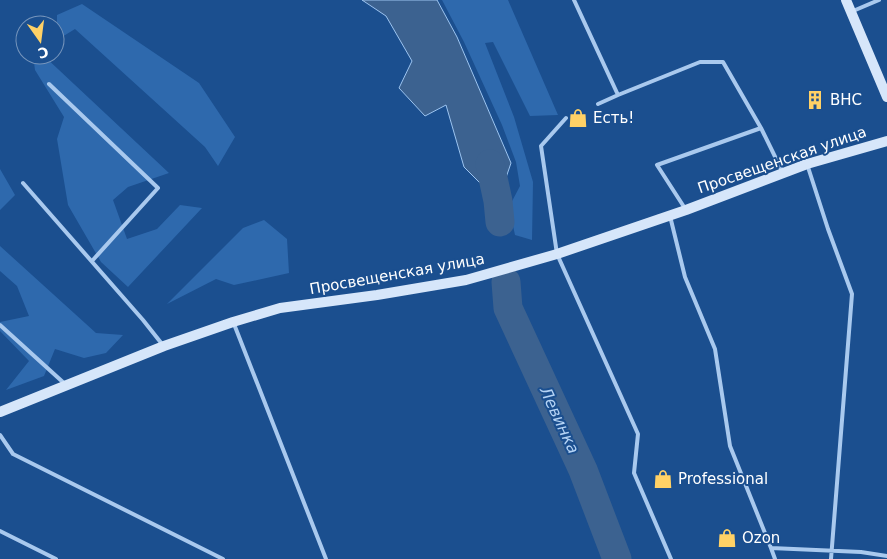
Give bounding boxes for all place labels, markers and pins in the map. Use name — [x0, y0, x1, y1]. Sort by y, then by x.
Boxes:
building icon: ВНС — [804, 89, 826, 111]
place label: ВНС — [830, 91, 862, 109]
shop icon: Есть! — [567, 107, 589, 129]
place label: Есть! — [593, 109, 634, 127]
shop icon: Professional — [652, 468, 674, 490]
place label: Professional — [678, 470, 768, 488]
shop icon: Ozon — [716, 527, 738, 549]
place label: Ozon — [742, 529, 780, 547]

